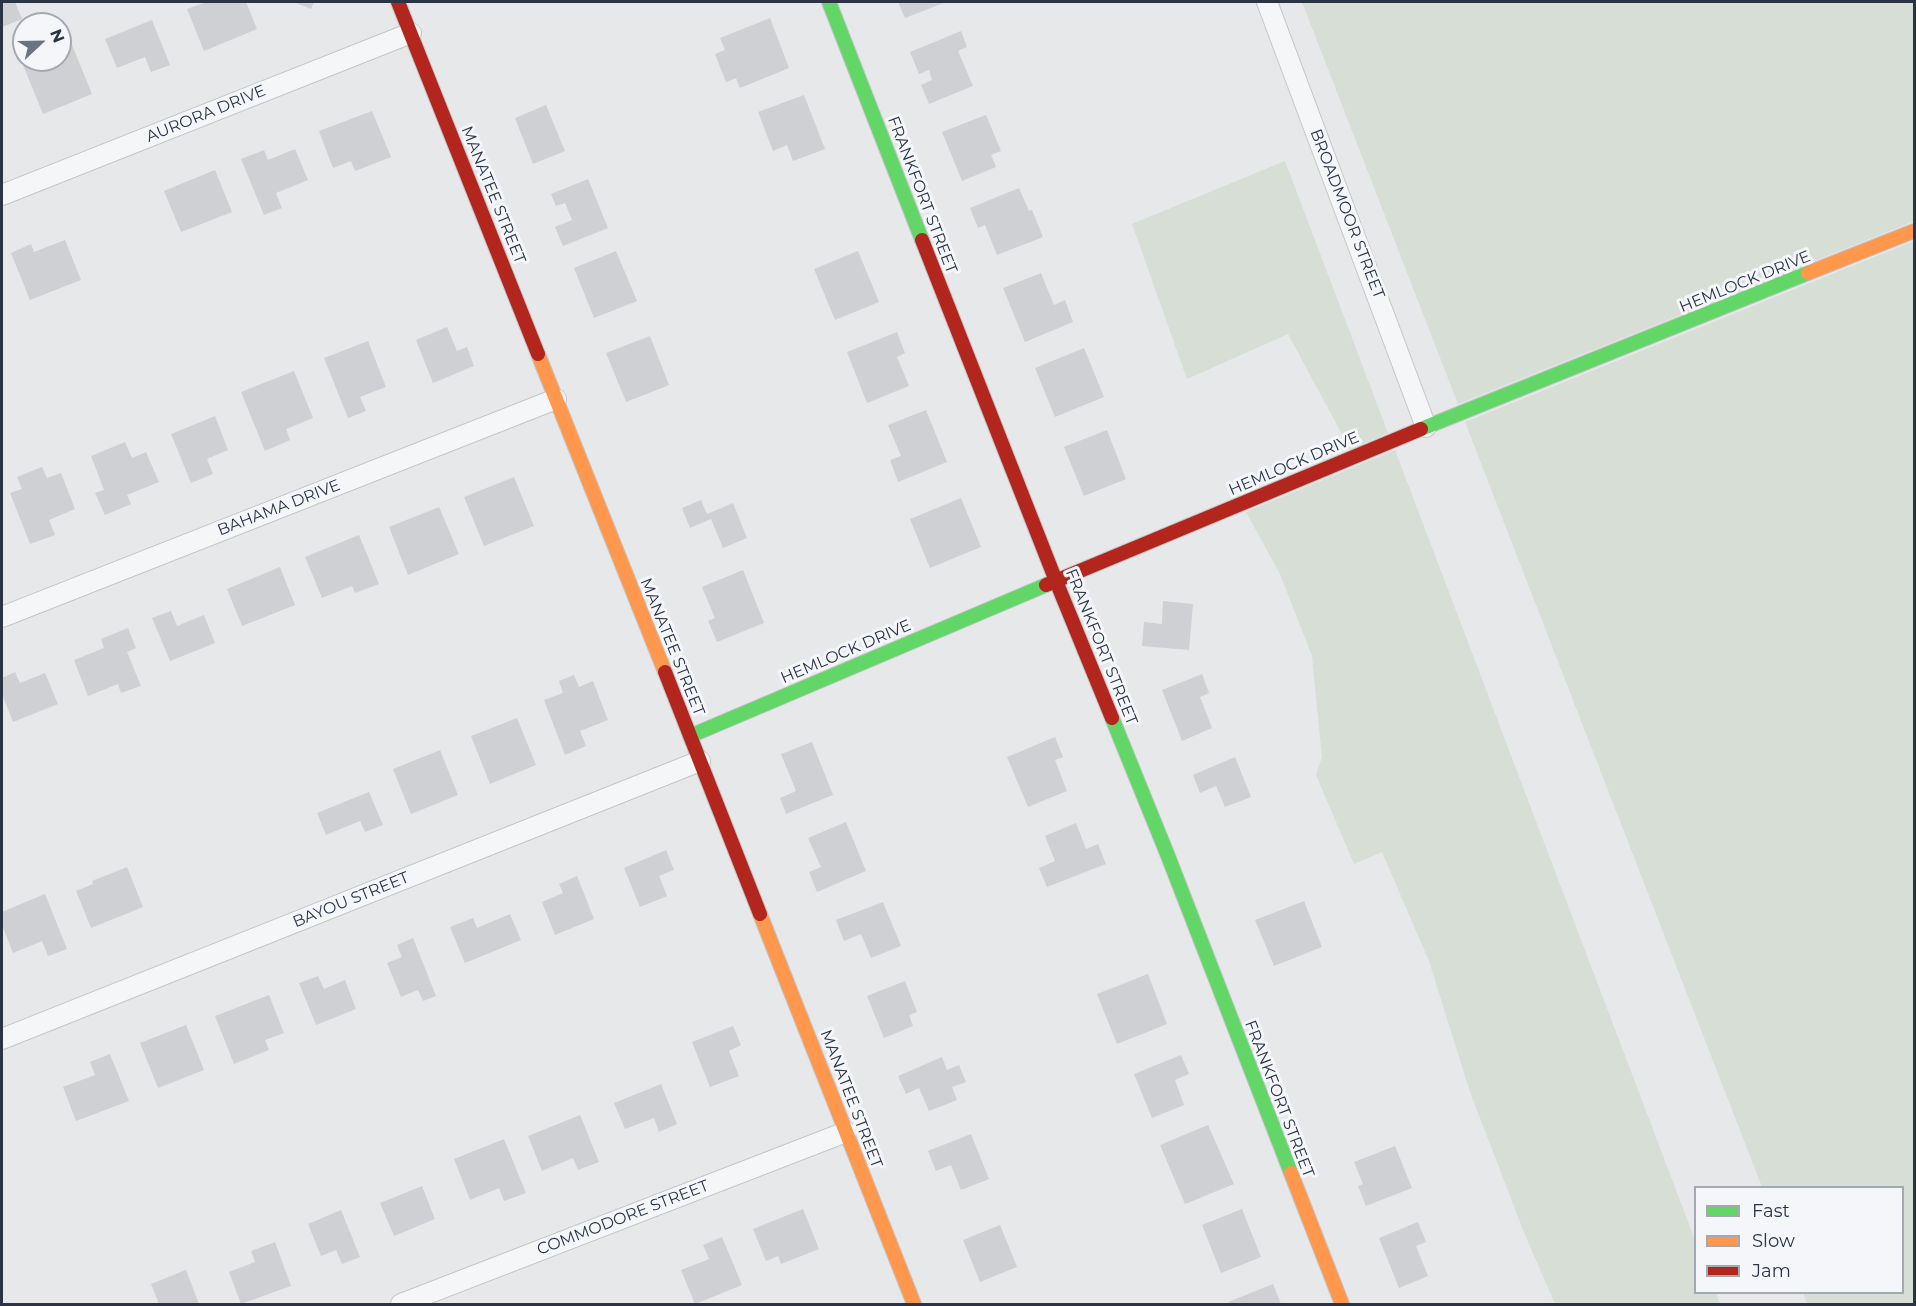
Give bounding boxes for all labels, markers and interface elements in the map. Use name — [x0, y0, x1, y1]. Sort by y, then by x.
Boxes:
north arrow — [12, 12, 72, 72]
text: N — [46, 26, 69, 45]
street label: AURORA DRIVE — [143, 81, 269, 147]
street label: FRANKFORT STREET — [883, 114, 961, 276]
street label: MANATEE STREET — [457, 123, 529, 267]
street label: BROADMOOR STREET — [1306, 126, 1388, 302]
street label: HEMLOCK DRIVE — [1677, 247, 1813, 317]
street label: HEMLOCK DRIVE — [1226, 428, 1362, 500]
street label: BAHAMA DRIVE — [215, 476, 343, 540]
street label: FRANKFORT STREET — [1061, 566, 1141, 728]
street label: MANATEE STREET — [636, 575, 708, 719]
street label: HEMLOCK DRIVE — [778, 616, 914, 688]
street label: BAYOU STREET — [290, 868, 412, 932]
street label: FRANKFORT STREET — [1240, 1018, 1318, 1180]
street label: MANATEE STREET — [816, 1027, 886, 1171]
street label: COMMODORE STREET — [534, 1176, 712, 1260]
legend — [1694, 1186, 1904, 1294]
text: Fast — [1752, 1200, 1790, 1222]
text: Slow — [1752, 1230, 1795, 1252]
text: Jam — [1752, 1260, 1791, 1282]

